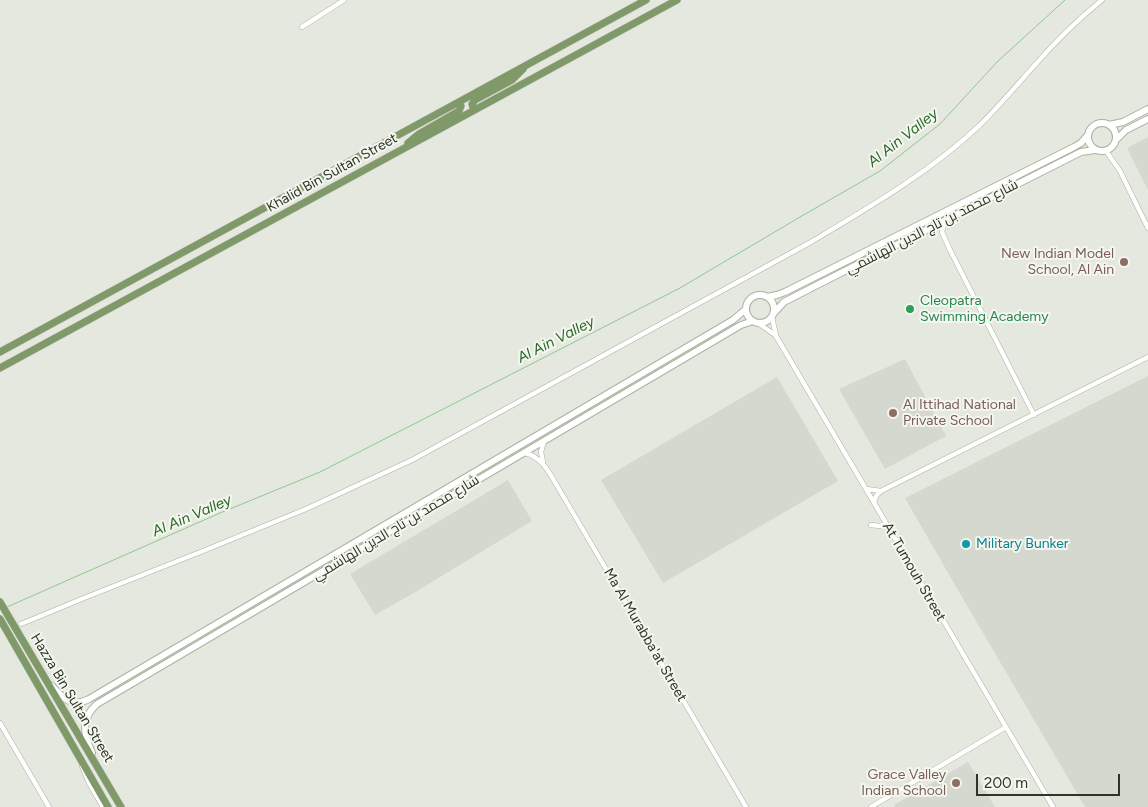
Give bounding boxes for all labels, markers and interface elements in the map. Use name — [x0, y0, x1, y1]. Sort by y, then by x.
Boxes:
water label: Al Ain Valley — [864, 105, 942, 171]
street label: Khalid Bin Sultan Street — [264, 130, 400, 216]
street label: شارع محمد بن تاج الدين الهاشمي — [843, 176, 1021, 278]
place label: New Indian Model School, Al Ain — [1001, 246, 1114, 278]
marker: New Indian Model School, Al Ain — [1118, 256, 1130, 268]
place label: Cleopatra Swimming Academy — [920, 293, 1049, 326]
marker: Cleopatra Swimming Academy — [904, 303, 916, 315]
water label: Al Ain Valley — [514, 313, 598, 367]
place label: Al Ittihad National Private School — [903, 397, 1016, 430]
marker: Al Ittihad National Private School — [887, 407, 899, 419]
street label: شارع محمد بن تاج الدين الهاشمي — [310, 472, 482, 584]
water label: Al Ain Valley — [150, 491, 234, 541]
street label: At Tumouh Street — [879, 520, 949, 624]
place label: Military Bunker — [976, 536, 1069, 552]
marker: Military Bunker — [960, 538, 972, 550]
street label: Ma Al Murabba'at Street — [600, 565, 690, 705]
street label: Hazza Bin Sultan Street — [27, 630, 117, 766]
scale bar — [978, 764, 1122, 796]
place label: Grace Valley Indian School — [861, 767, 946, 800]
text: 200 m — [984, 774, 1028, 792]
marker: Grace Valley Indian School — [950, 777, 962, 789]

